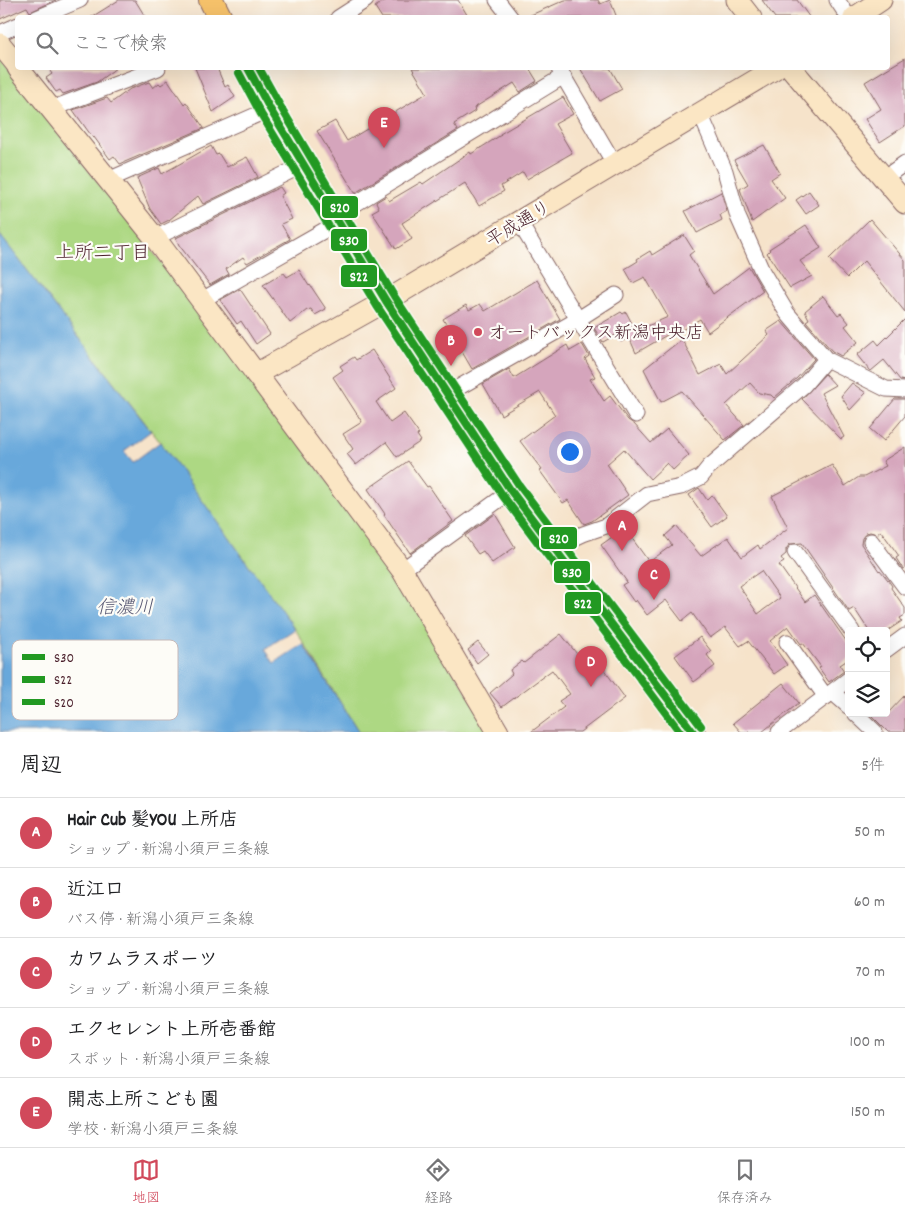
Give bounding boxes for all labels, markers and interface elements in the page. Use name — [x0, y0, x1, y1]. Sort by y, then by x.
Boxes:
search box — [15, 15, 890, 70]
icon: search — [33, 29, 61, 57]
text: ここで検索 — [73, 32, 168, 59]
pin: E — [368, 107, 400, 148]
line badge: S20 — [321, 195, 359, 219]
street label: 平成通り — [482, 196, 557, 254]
text: S20 — [330, 199, 350, 219]
line badge: S30 — [330, 228, 368, 252]
text: S30 — [339, 232, 359, 252]
district label: 上所二丁目 — [55, 241, 151, 268]
line badge: S22 — [340, 264, 378, 288]
text: S22 — [350, 268, 368, 288]
place label: オートバックス新潟中央店 — [488, 322, 704, 347]
pin: B — [435, 325, 467, 366]
marker: オートバックス新潟中央店 — [472, 326, 484, 338]
your location — [557, 439, 583, 465]
pin: A — [606, 510, 638, 551]
line badge: S20 — [540, 526, 578, 550]
text: S20 — [549, 530, 569, 550]
pin: C — [638, 559, 670, 600]
line badge: S30 — [553, 560, 591, 584]
text: S30 — [562, 564, 582, 584]
line badge: S22 — [564, 591, 602, 615]
text: S22 — [574, 595, 592, 615]
water label: 信濃川 — [96, 596, 154, 623]
map controls — [845, 627, 890, 717]
button: locate — [845, 627, 890, 672]
legend — [12, 640, 178, 720]
pin: D — [575, 646, 607, 687]
text: S30 — [54, 649, 74, 669]
text: S22 — [54, 671, 72, 691]
button: layers — [845, 672, 890, 717]
text: S20 — [54, 694, 74, 714]
text: 周辺 — [20, 752, 62, 782]
text: 5件 — [862, 755, 885, 778]
text: Hair Cub 髪YOU 上所店 — [67, 808, 238, 835]
text: A — [32, 821, 40, 844]
text: 50 m — [854, 821, 885, 844]
text: ショップ · 新潟小須戸三条線 — [67, 839, 269, 862]
text: 近江口 — [67, 878, 124, 905]
text: B — [32, 891, 40, 914]
text: 60 m — [854, 891, 885, 914]
text: バス停 · 新潟小須戸三条線 — [67, 909, 254, 932]
text: カワムラスポーツ — [67, 948, 217, 975]
text: C — [32, 961, 40, 984]
text: 70 m — [855, 961, 885, 984]
text: ショップ · 新潟小須戸三条線 — [67, 979, 269, 1002]
text: エクセレント上所壱番館 — [67, 1018, 276, 1045]
text: D — [32, 1031, 40, 1054]
text: 100 m — [849, 1031, 885, 1054]
text: スポット · 新潟小須戸三条線 — [67, 1049, 270, 1072]
text: 開志上所こども園 — [67, 1088, 219, 1115]
text: E — [32, 1101, 40, 1124]
text: 150 m — [851, 1101, 885, 1124]
text: 学校 · 新潟小須戸三条線 — [67, 1119, 238, 1142]
tab: 地図 — [132, 1156, 160, 1209]
tab: 経路 — [424, 1156, 452, 1209]
tab: 保存済み — [717, 1156, 773, 1209]

